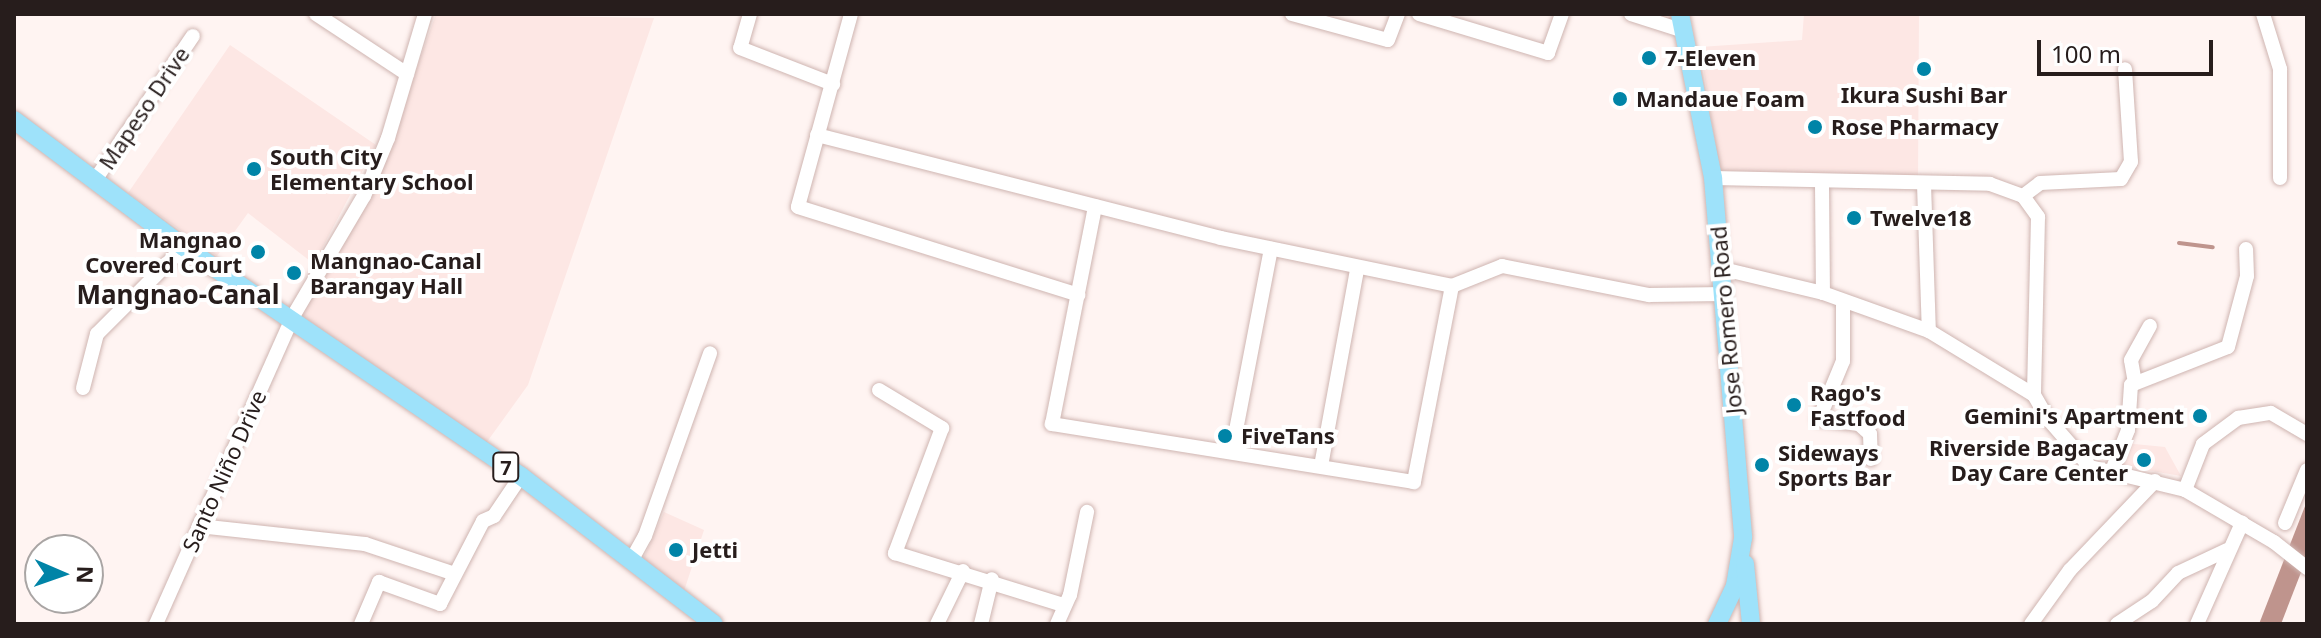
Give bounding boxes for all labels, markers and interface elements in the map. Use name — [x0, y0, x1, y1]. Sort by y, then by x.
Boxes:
scale bar — [2041, 24, 2217, 74]
text: 100 m — [2051, 37, 2121, 70]
street label: Mapeso Drive — [93, 42, 195, 174]
place label: 7-Eleven — [1665, 45, 1756, 71]
marker: 7-Eleven — [1640, 49, 1658, 67]
marker: Ikura Sushi Bar — [1915, 60, 1933, 78]
place label: Ikura Sushi Bar — [1841, 82, 2007, 108]
place label: Mandaue Foam — [1636, 86, 1805, 112]
marker: Mandaue Foam — [1611, 90, 1629, 108]
place label: Rose Pharmacy — [1831, 114, 1999, 140]
marker: Rose Pharmacy — [1806, 118, 1824, 136]
place label: South City Elementary School — [270, 143, 474, 194]
marker: South City Elementary School — [245, 160, 263, 178]
place label: Twelve18 — [1870, 205, 1972, 231]
marker: Twelve18 — [1845, 209, 1863, 227]
street label: Jose Romero Road — [1705, 225, 1747, 415]
place label: Mangnao Covered Court — [85, 226, 242, 278]
marker: Mangnao Covered Court — [249, 243, 267, 261]
place label: Mangnao-Canal Barangay Hall — [310, 247, 482, 298]
marker: Mangnao-Canal Barangay Hall — [285, 264, 303, 282]
district label: Mangnao-Canal — [77, 279, 279, 311]
place label: Rago's Fastfood — [1810, 379, 1906, 430]
street label: Santo Niño Drive — [176, 386, 272, 556]
marker: Rago's Fastfood — [1785, 396, 1803, 414]
place label: Gemini's Apartment — [1964, 403, 2184, 429]
marker: Gemini's Apartment — [2191, 407, 2209, 425]
place label: FiveTans — [1241, 423, 1335, 449]
marker: FiveTans — [1216, 427, 1234, 445]
place label: Riverside Bagacay Day Care Center — [1929, 434, 2128, 486]
place label: Sideways Sports Bar — [1778, 439, 1892, 490]
road number: 7 — [492, 451, 520, 483]
marker: Riverside Bagacay Day Care Center — [2135, 451, 2153, 469]
marker: Sideways Sports Bar — [1753, 456, 1771, 474]
north arrow — [24, 534, 104, 614]
place label: Jetti — [692, 537, 738, 563]
marker: Jetti — [667, 541, 685, 559]
text: N — [71, 565, 101, 584]

